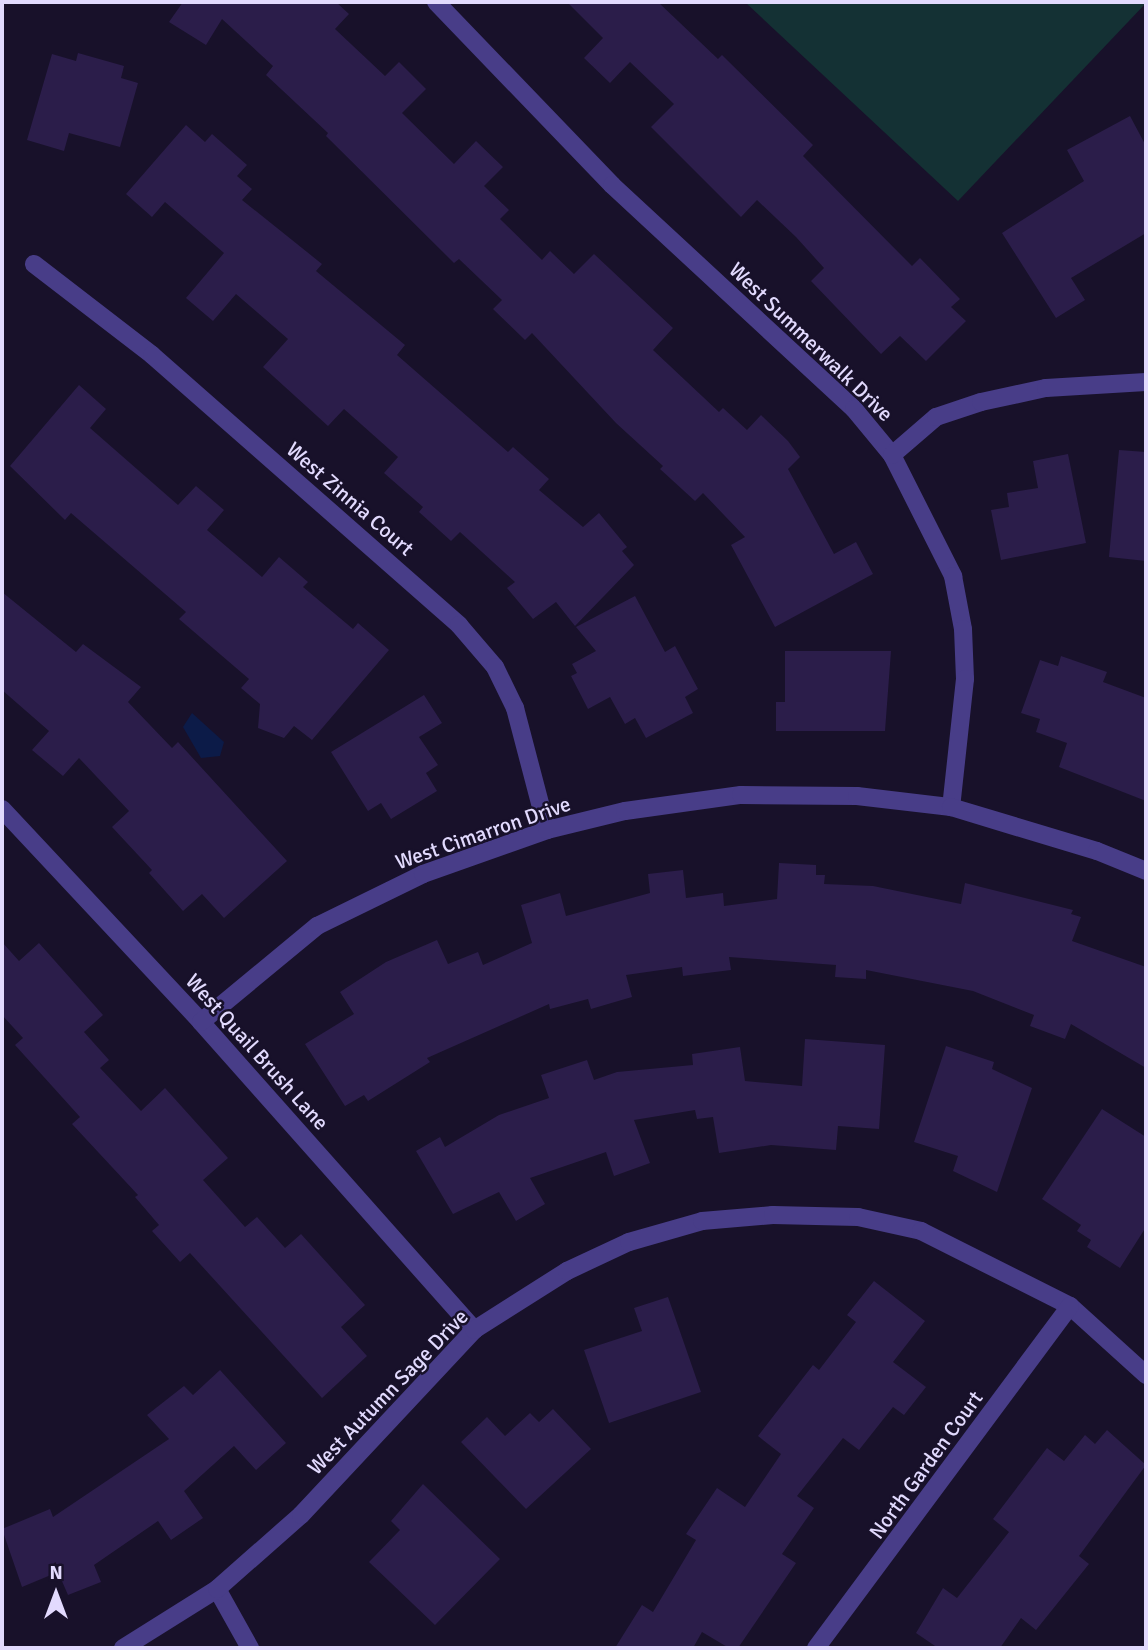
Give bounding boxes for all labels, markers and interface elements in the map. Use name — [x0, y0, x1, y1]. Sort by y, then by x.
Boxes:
street label: West Summerwalk Drive — [724, 257, 898, 427]
street label: West Zinnia Court — [281, 437, 419, 561]
street label: West Cimarron Drive — [392, 791, 574, 875]
street label: West Quail Brush Lane — [180, 969, 334, 1135]
street label: West Autumn Sage Drive — [303, 1304, 473, 1480]
street label: North Garden Court — [864, 1386, 988, 1544]
north arrow — [21, 1559, 91, 1629]
text: N — [49, 1561, 63, 1585]

